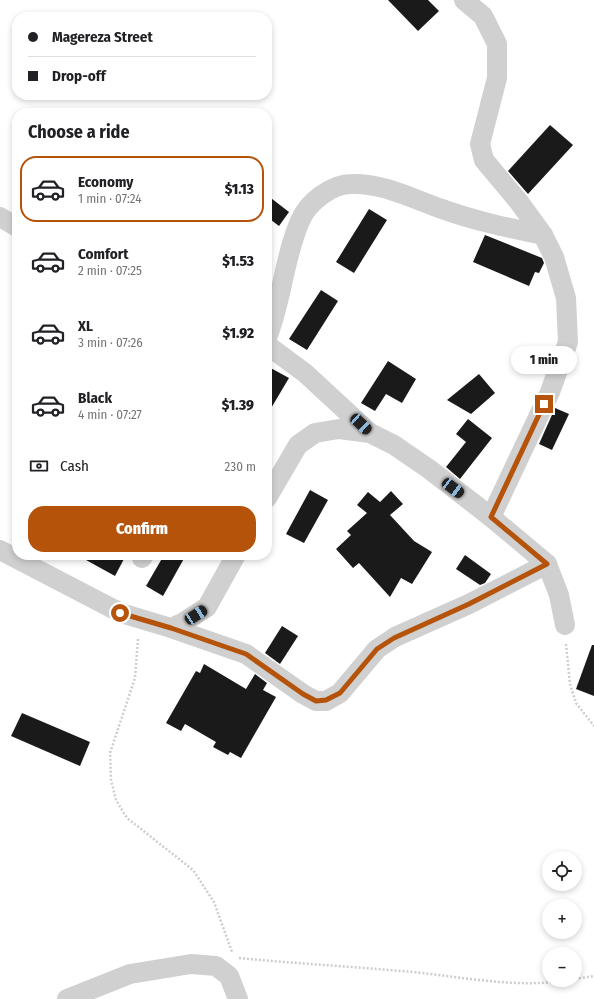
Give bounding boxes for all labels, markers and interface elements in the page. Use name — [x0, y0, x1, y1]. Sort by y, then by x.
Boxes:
text: Magereza Street — [52, 28, 153, 46]
text: Drop-off — [52, 67, 106, 85]
text: Choose a ride — [28, 121, 130, 143]
icon: car — [30, 171, 66, 207]
text: Economy — [78, 173, 133, 191]
text: $1.13 — [225, 180, 254, 198]
text: 1 min · 07:24 — [78, 191, 141, 206]
icon: car — [30, 243, 66, 279]
text: Comfort — [78, 245, 129, 263]
text: $1.53 — [222, 252, 254, 270]
text: 2 min · 07:25 — [78, 263, 142, 278]
icon: car — [30, 315, 66, 351]
text: XL — [78, 317, 93, 335]
text: $1.92 — [223, 324, 254, 342]
text: 3 min · 07:26 — [78, 335, 143, 350]
callout: 1 min — [511, 346, 577, 374]
text: 1 min — [530, 352, 558, 367]
icon: car — [30, 387, 66, 423]
text: Black — [78, 389, 112, 407]
route end — [535, 395, 553, 413]
text: $1.39 — [222, 396, 254, 414]
text: 4 min · 07:27 — [78, 407, 142, 422]
car — [348, 411, 374, 437]
icon: cash — [28, 455, 50, 477]
text: Cash — [60, 457, 89, 475]
text: 230 m — [225, 459, 256, 474]
car — [440, 476, 466, 500]
button: Confirm — [28, 506, 256, 552]
car — [183, 603, 209, 627]
route start — [111, 604, 129, 622]
map controls — [542, 851, 582, 987]
button: locate — [542, 851, 582, 891]
button: + — [542, 899, 582, 939]
button: − — [542, 947, 582, 987]

